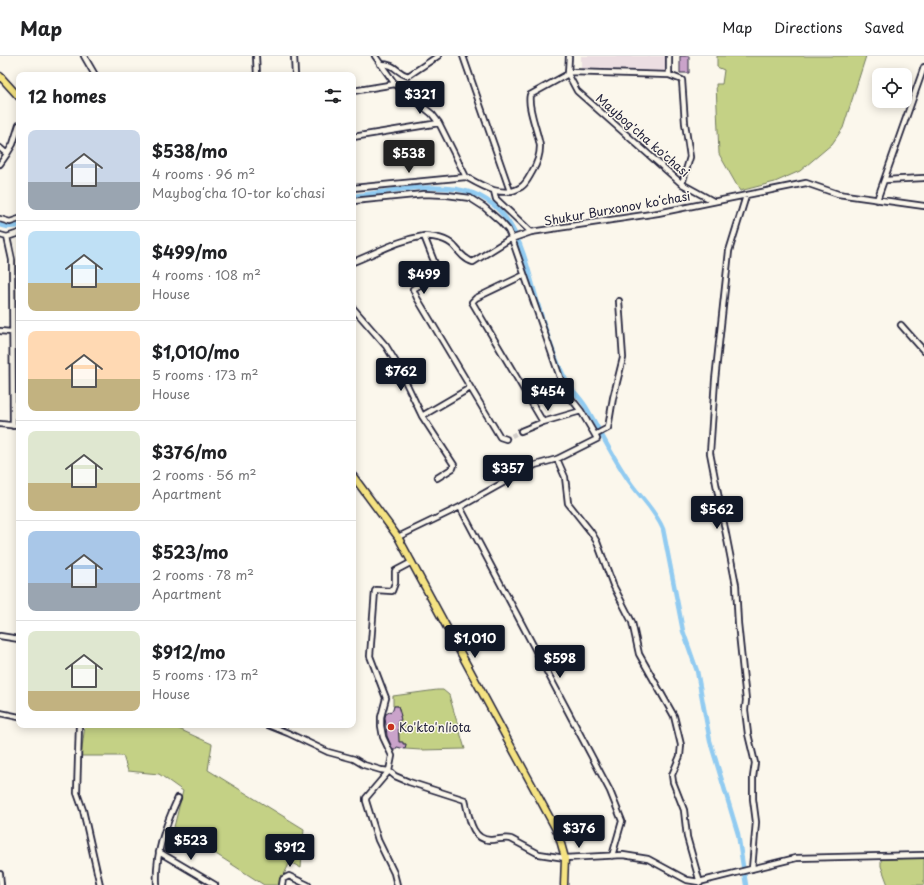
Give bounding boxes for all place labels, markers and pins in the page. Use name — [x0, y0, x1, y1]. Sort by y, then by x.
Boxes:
pin: $321 — [396, 81, 444, 115]
pin: $538 — [385, 140, 433, 174]
pin: $499 — [400, 261, 448, 295]
pin: $762 — [377, 358, 425, 392]
pin: $454 — [524, 378, 572, 412]
pin: $357 — [484, 455, 532, 489]
pin: $562 — [693, 496, 741, 530]
pin: $1,010 — [442, 625, 508, 659]
pin: $598 — [536, 645, 584, 679]
place label: Ko'kto'nliota — [399, 718, 471, 736]
marker: Ko'kto'nliota — [386, 722, 396, 732]
pin: $376 — [555, 815, 603, 849]
pin: $523 — [167, 827, 215, 861]
pin: $912 — [266, 834, 314, 868]

